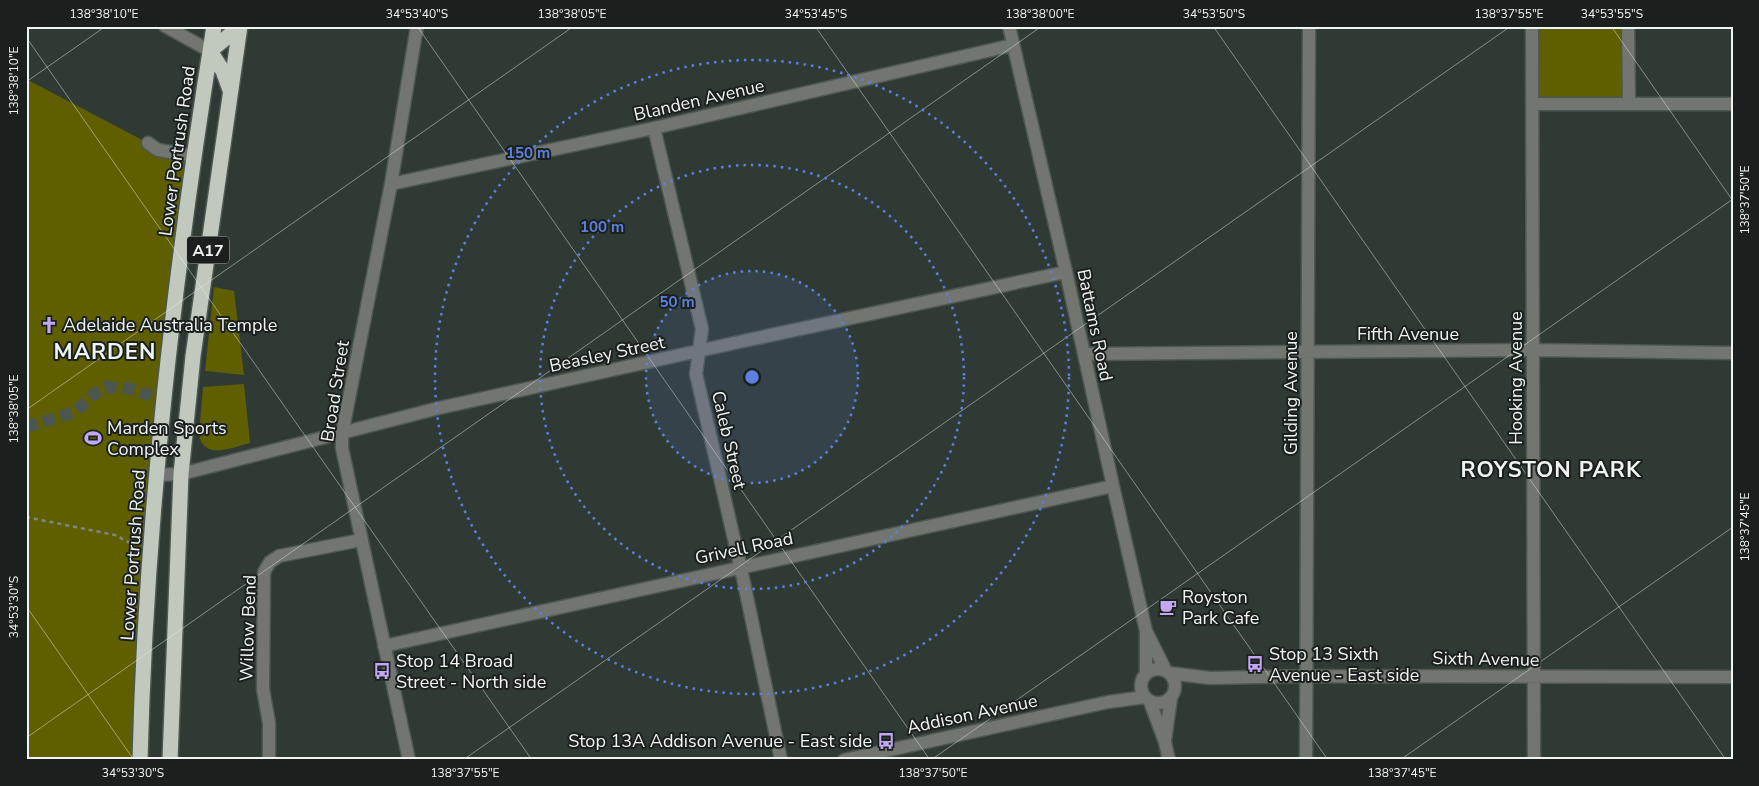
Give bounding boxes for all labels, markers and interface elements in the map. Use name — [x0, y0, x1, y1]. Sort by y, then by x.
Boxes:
text: 138°38'10"E — [69, 6, 139, 22]
text: 34°53'40"S — [386, 6, 448, 22]
text: 138°38'05"E — [537, 6, 607, 22]
text: 34°53'45"S — [785, 6, 847, 22]
text: 138°38'00"E — [1005, 6, 1075, 22]
text: 34°53'50"S — [1183, 6, 1245, 22]
text: 138°37'55"E — [1474, 6, 1544, 22]
text: 34°53'55"S — [1581, 6, 1643, 22]
text: 138°38'10"E — [6, 46, 22, 116]
street label: Lower Portrush Road — [153, 64, 201, 238]
street label: Blanden Avenue — [631, 73, 767, 127]
text: 150 m — [506, 143, 550, 163]
text: 138°37'50"E — [1737, 165, 1753, 235]
text: 100 m — [580, 217, 624, 237]
road number: A17 — [187, 236, 229, 264]
street label: Battams Road — [1071, 267, 1119, 383]
text: 50 m — [659, 292, 695, 312]
street label: Hooking Avenue — [1504, 311, 1528, 445]
place label: Adelaide Australia Temple — [63, 313, 277, 337]
church icon: Adelaide Australia Temple — [39, 315, 59, 335]
street label: Fifth Avenue — [1357, 322, 1459, 346]
street label: Beasley Street — [547, 330, 668, 378]
street label: Gilding Avenue — [1279, 331, 1303, 455]
district label: MARDEN — [54, 337, 156, 367]
street label: Broad Street — [315, 338, 355, 443]
centre of rings — [743, 368, 761, 386]
text: 138°38'05"E — [6, 374, 22, 444]
street label: Caleb Street — [706, 388, 752, 492]
place label: Marden Sports Complex — [107, 416, 227, 461]
sports icon: Marden Sports Complex — [83, 428, 103, 448]
district label: ROYSTON PARK — [1460, 455, 1642, 485]
street label: Lower Portrush Road — [115, 469, 151, 641]
text: 138°37'45"E — [1737, 492, 1753, 562]
street label: Grivell Road — [693, 526, 795, 570]
street label: Willow Bend — [234, 574, 262, 682]
text: 34°53'30"S — [6, 576, 22, 638]
place label: Royston Park Cafe — [1182, 585, 1259, 630]
cafe icon: Royston Park Cafe — [1158, 597, 1178, 617]
place label: Stop 13 Sixth Avenue - East side — [1269, 642, 1419, 687]
street label: Sixth Avenue — [1432, 646, 1540, 672]
place label: Stop 14 Broad Street - North side — [396, 649, 546, 694]
bus stop icon: Stop 13 Sixth Avenue - East side — [1245, 654, 1265, 674]
bus stop icon: Stop 14 Broad Street - North side — [372, 661, 392, 681]
street label: Addison Avenue — [904, 688, 1040, 740]
place label: Stop 13A Addison Avenue - East side — [568, 729, 872, 753]
bus stop icon: Stop 13A Addison Avenue - East side — [876, 731, 896, 751]
text: 34°53'30"S — [102, 765, 164, 781]
text: 138°37'55"E — [430, 765, 500, 781]
text: 138°37'50"E — [898, 765, 968, 781]
text: 138°37'45"E — [1367, 765, 1437, 781]

